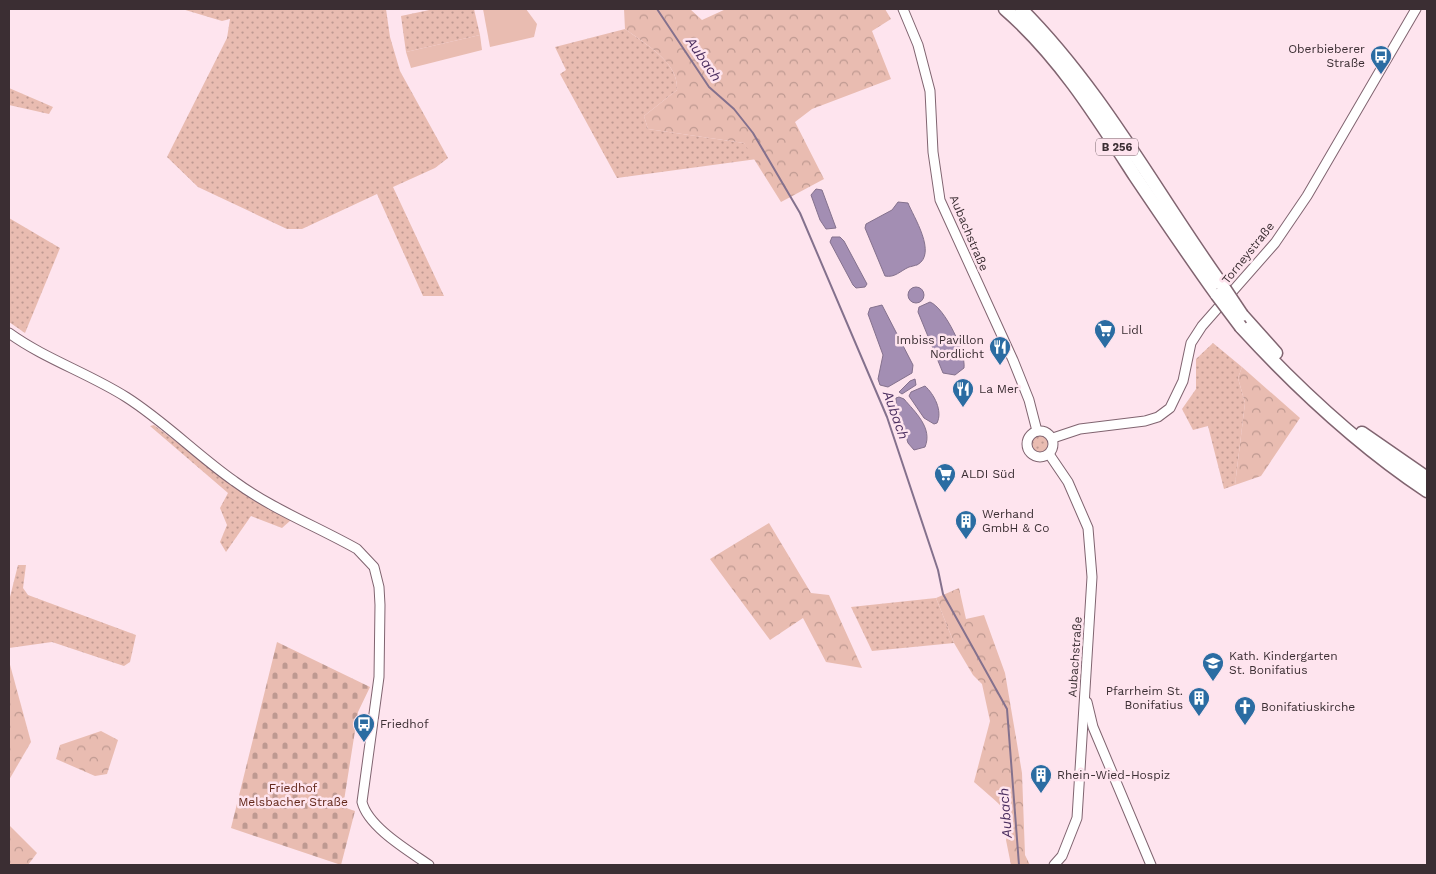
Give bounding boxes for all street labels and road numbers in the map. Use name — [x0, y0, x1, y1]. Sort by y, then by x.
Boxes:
road number: B 256 — [1096, 138, 1138, 156]
street label: Aubachstraße — [947, 193, 991, 273]
street label: Torneystraße — [1219, 219, 1277, 287]
street label: Aubachstraße — [1065, 616, 1085, 698]

